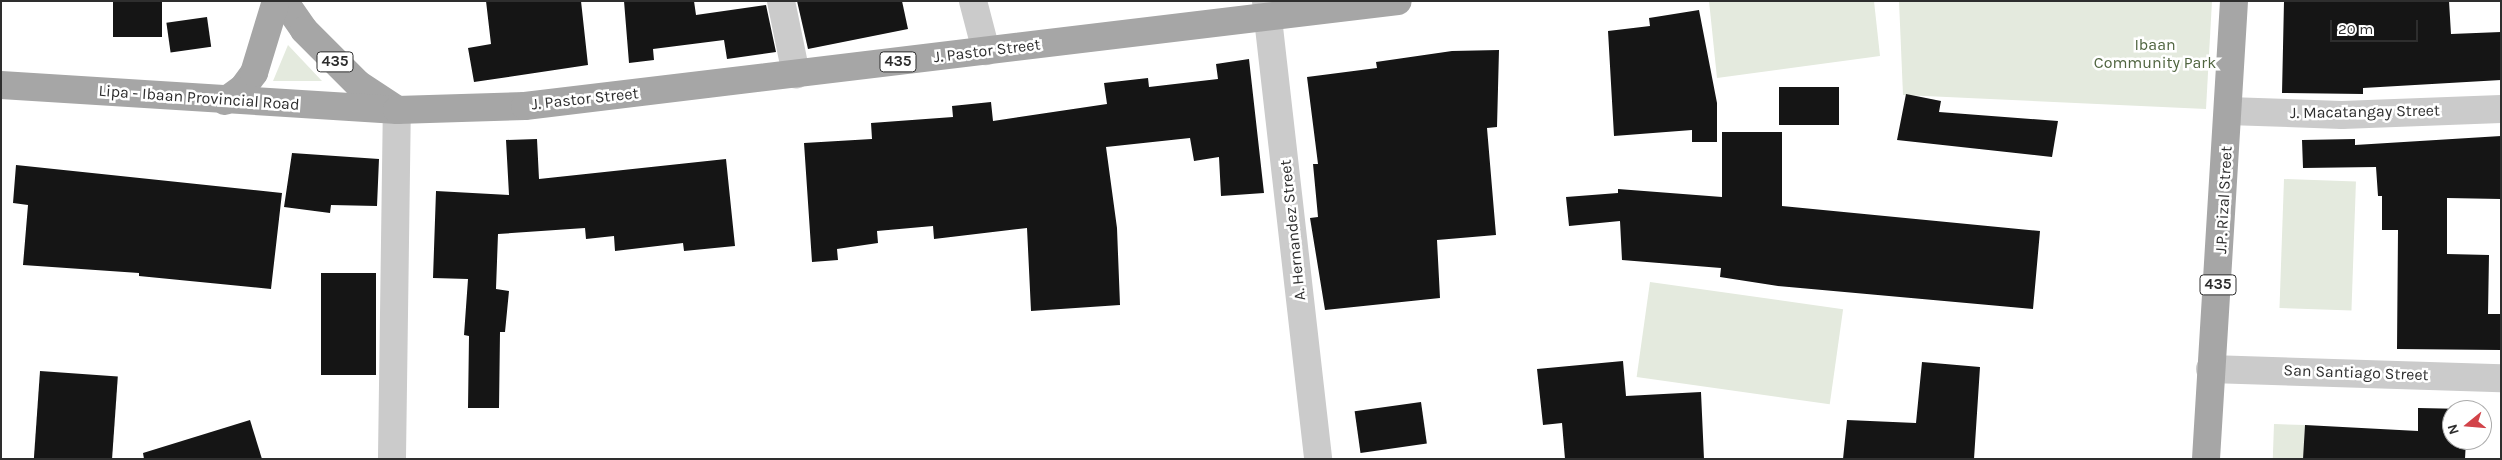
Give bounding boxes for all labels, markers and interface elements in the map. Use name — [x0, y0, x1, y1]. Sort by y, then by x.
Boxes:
scale bar — [2332, 10, 2420, 42]
text: 20 m — [2338, 20, 2373, 38]
street label: J. Pastor Street — [933, 35, 1041, 67]
park label: Ibaan Community Park — [2094, 35, 2216, 73]
road number: 435 — [316, 50, 354, 74]
road number: 435 — [879, 50, 917, 74]
street label: Lipa - Ibaan Provincial Road — [98, 81, 300, 115]
street label: J. Pastor Street — [531, 84, 639, 114]
street label: J. Macatangay Street — [2290, 101, 2440, 123]
street label: J.P. Rizal Street — [2212, 146, 2236, 254]
street label: A. Hernandez Street — [1276, 159, 1310, 301]
road number: 435 — [2199, 272, 2237, 298]
street label: San Santiago Street — [2283, 361, 2429, 385]
north arrow — [2442, 400, 2492, 450]
text: N — [2444, 422, 2463, 437]

